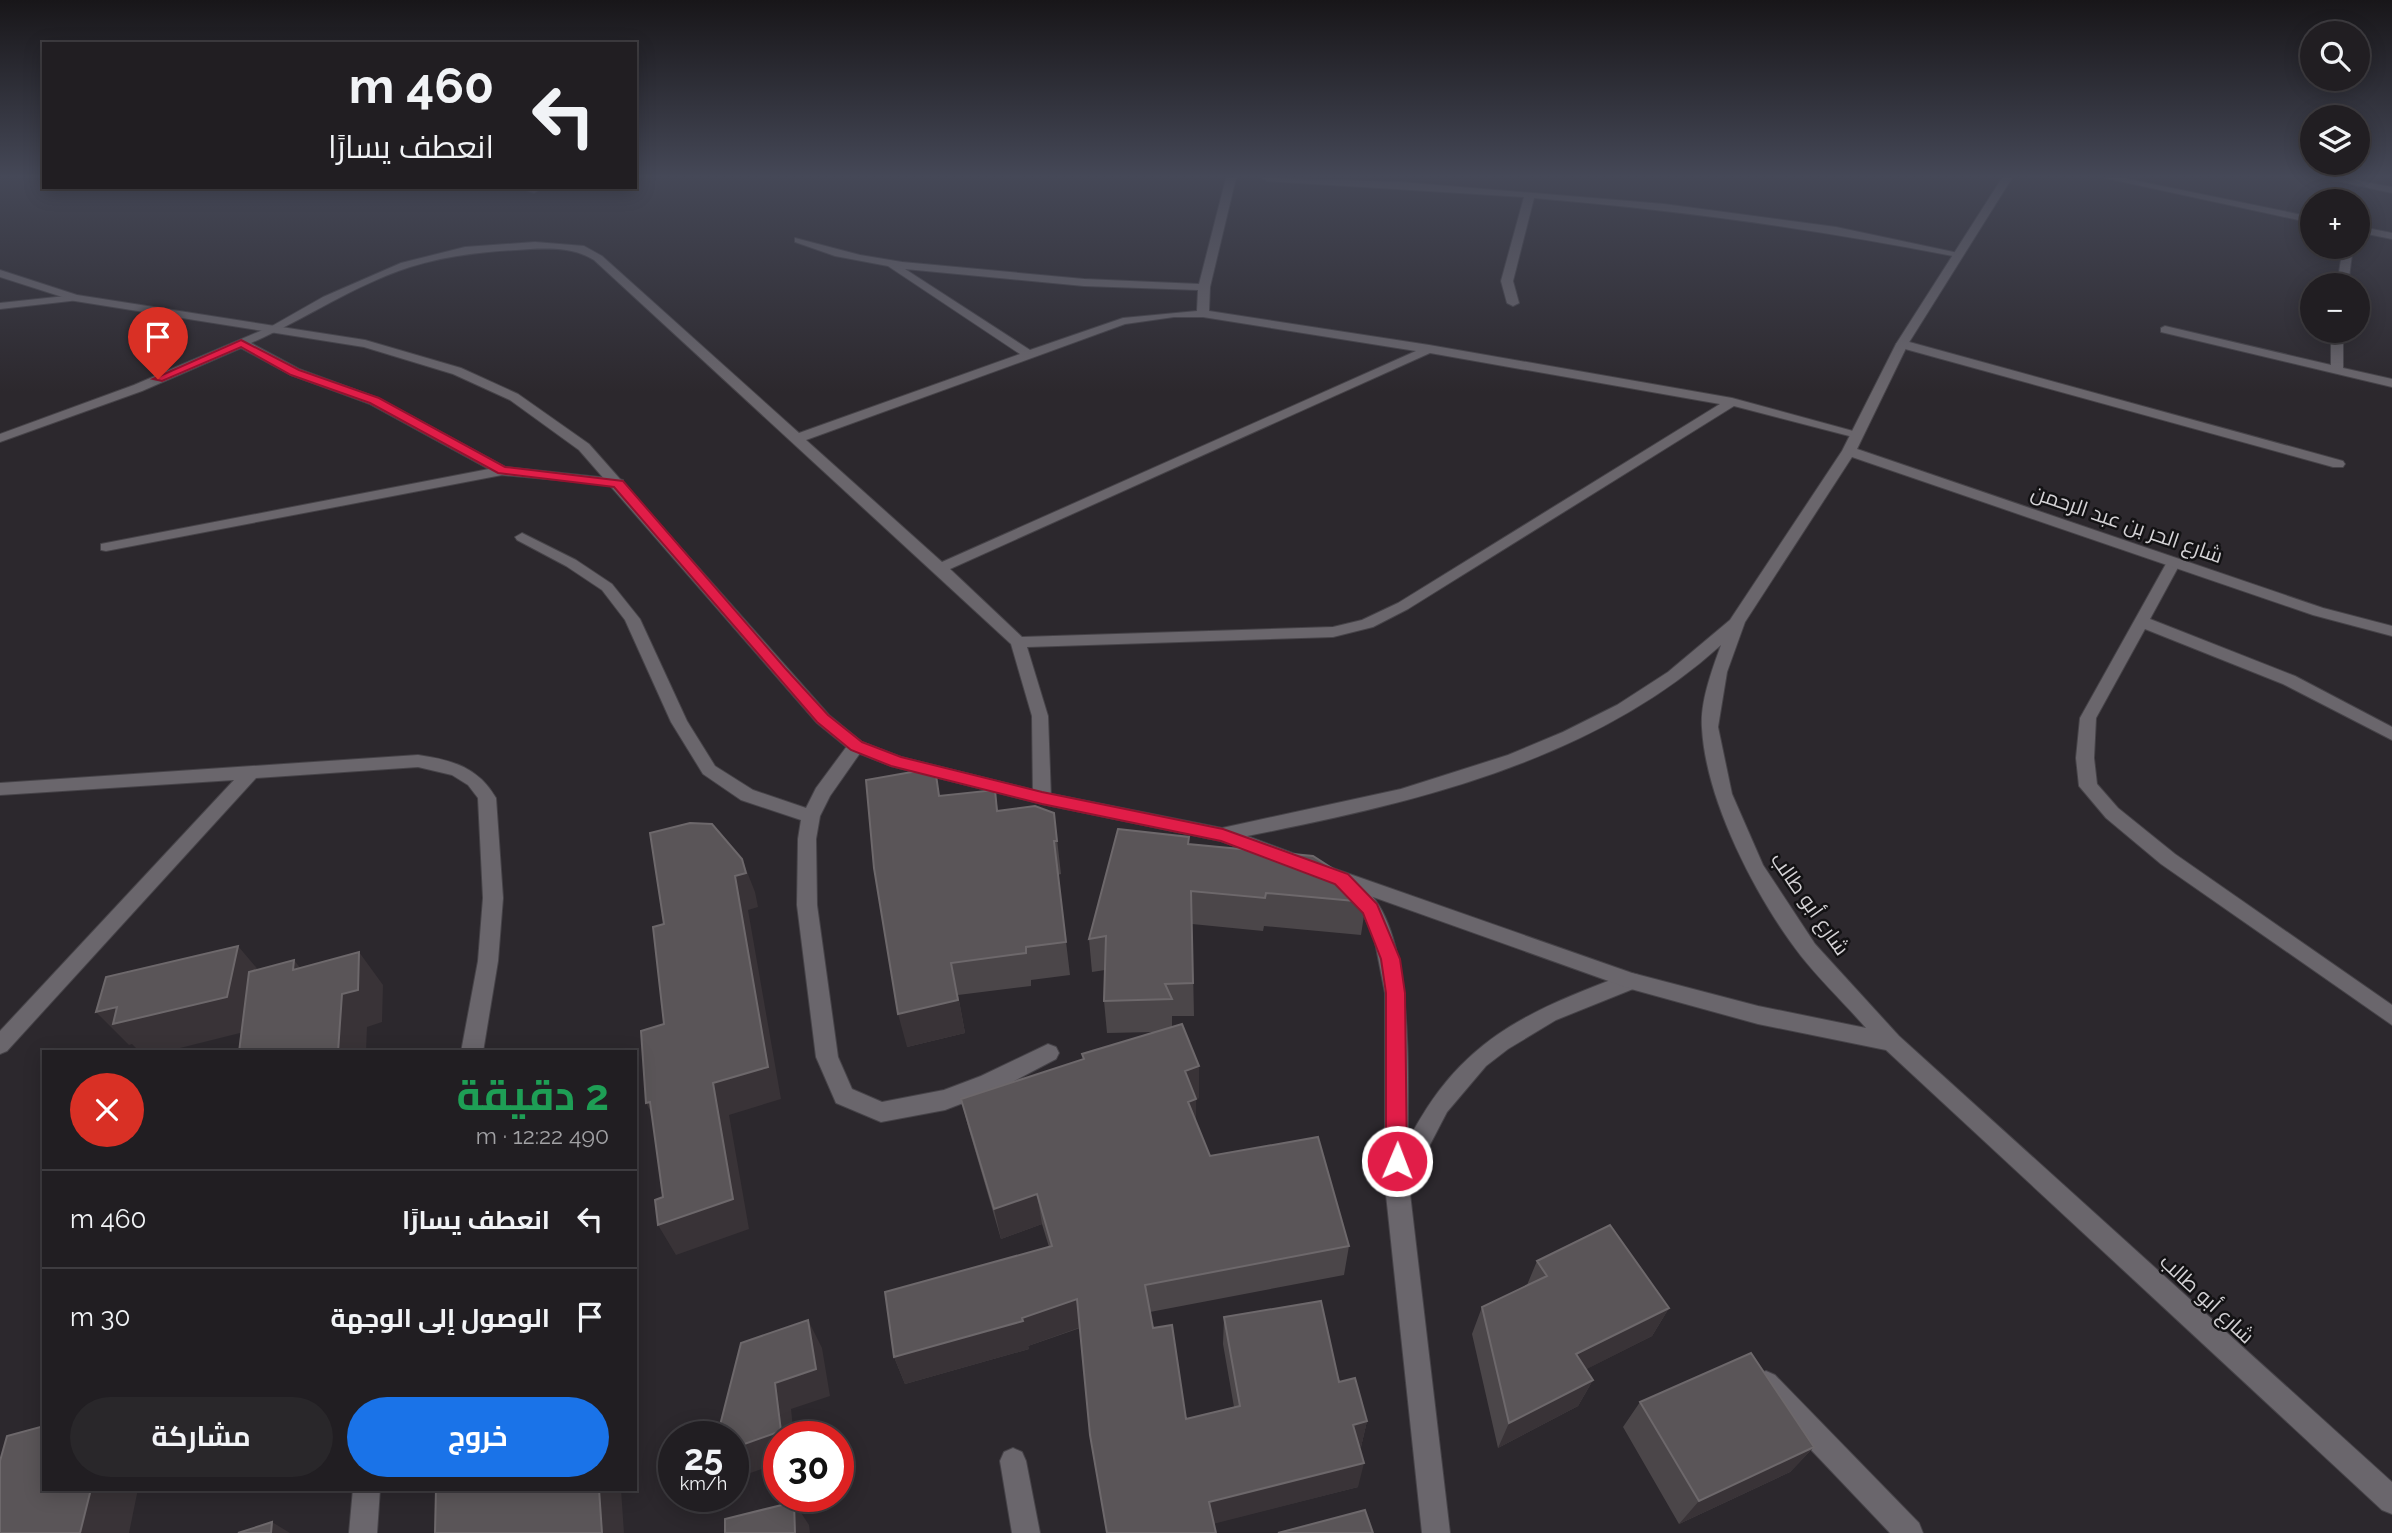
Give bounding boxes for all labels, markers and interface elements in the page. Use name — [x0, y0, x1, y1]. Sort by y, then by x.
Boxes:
map controls — [2300, 21, 2370, 343]
button: search — [2300, 21, 2370, 91]
text: 460 m — [349, 57, 494, 114]
icon: left — [518, 70, 609, 161]
button: layers — [2300, 105, 2370, 175]
text: انعطف يسارًا — [328, 128, 494, 165]
button: + — [2300, 189, 2370, 259]
button: − — [2300, 273, 2370, 343]
pin — [128, 307, 188, 379]
icon: arrive — [139, 318, 177, 356]
street label: شارع الحر بن عبد الرحمن — [2027, 479, 2226, 570]
street label: شارع أبو طالب — [1764, 848, 1855, 961]
text: 2 دقيقة — [456, 1071, 609, 1120]
button: close — [70, 1073, 144, 1147]
text: 490 m · 12:22 — [476, 1122, 609, 1149]
position arrow — [1360, 1124, 1434, 1198]
icon: left — [571, 1200, 609, 1238]
text: 460 m — [70, 1204, 146, 1234]
text: انعطف يسارًا — [402, 1205, 550, 1235]
street label: شارع أبو طالب — [2154, 1249, 2260, 1350]
icon: arrive — [571, 1298, 609, 1336]
text: 30 m — [70, 1302, 130, 1332]
text: الوصول إلى الوجهة — [330, 1303, 550, 1333]
button: مشاركة — [70, 1397, 333, 1477]
button: خروج — [347, 1397, 609, 1477]
speed limit sign: 30 — [763, 1421, 854, 1512]
text: 25 — [684, 1437, 723, 1478]
text: km/h — [680, 1473, 727, 1494]

